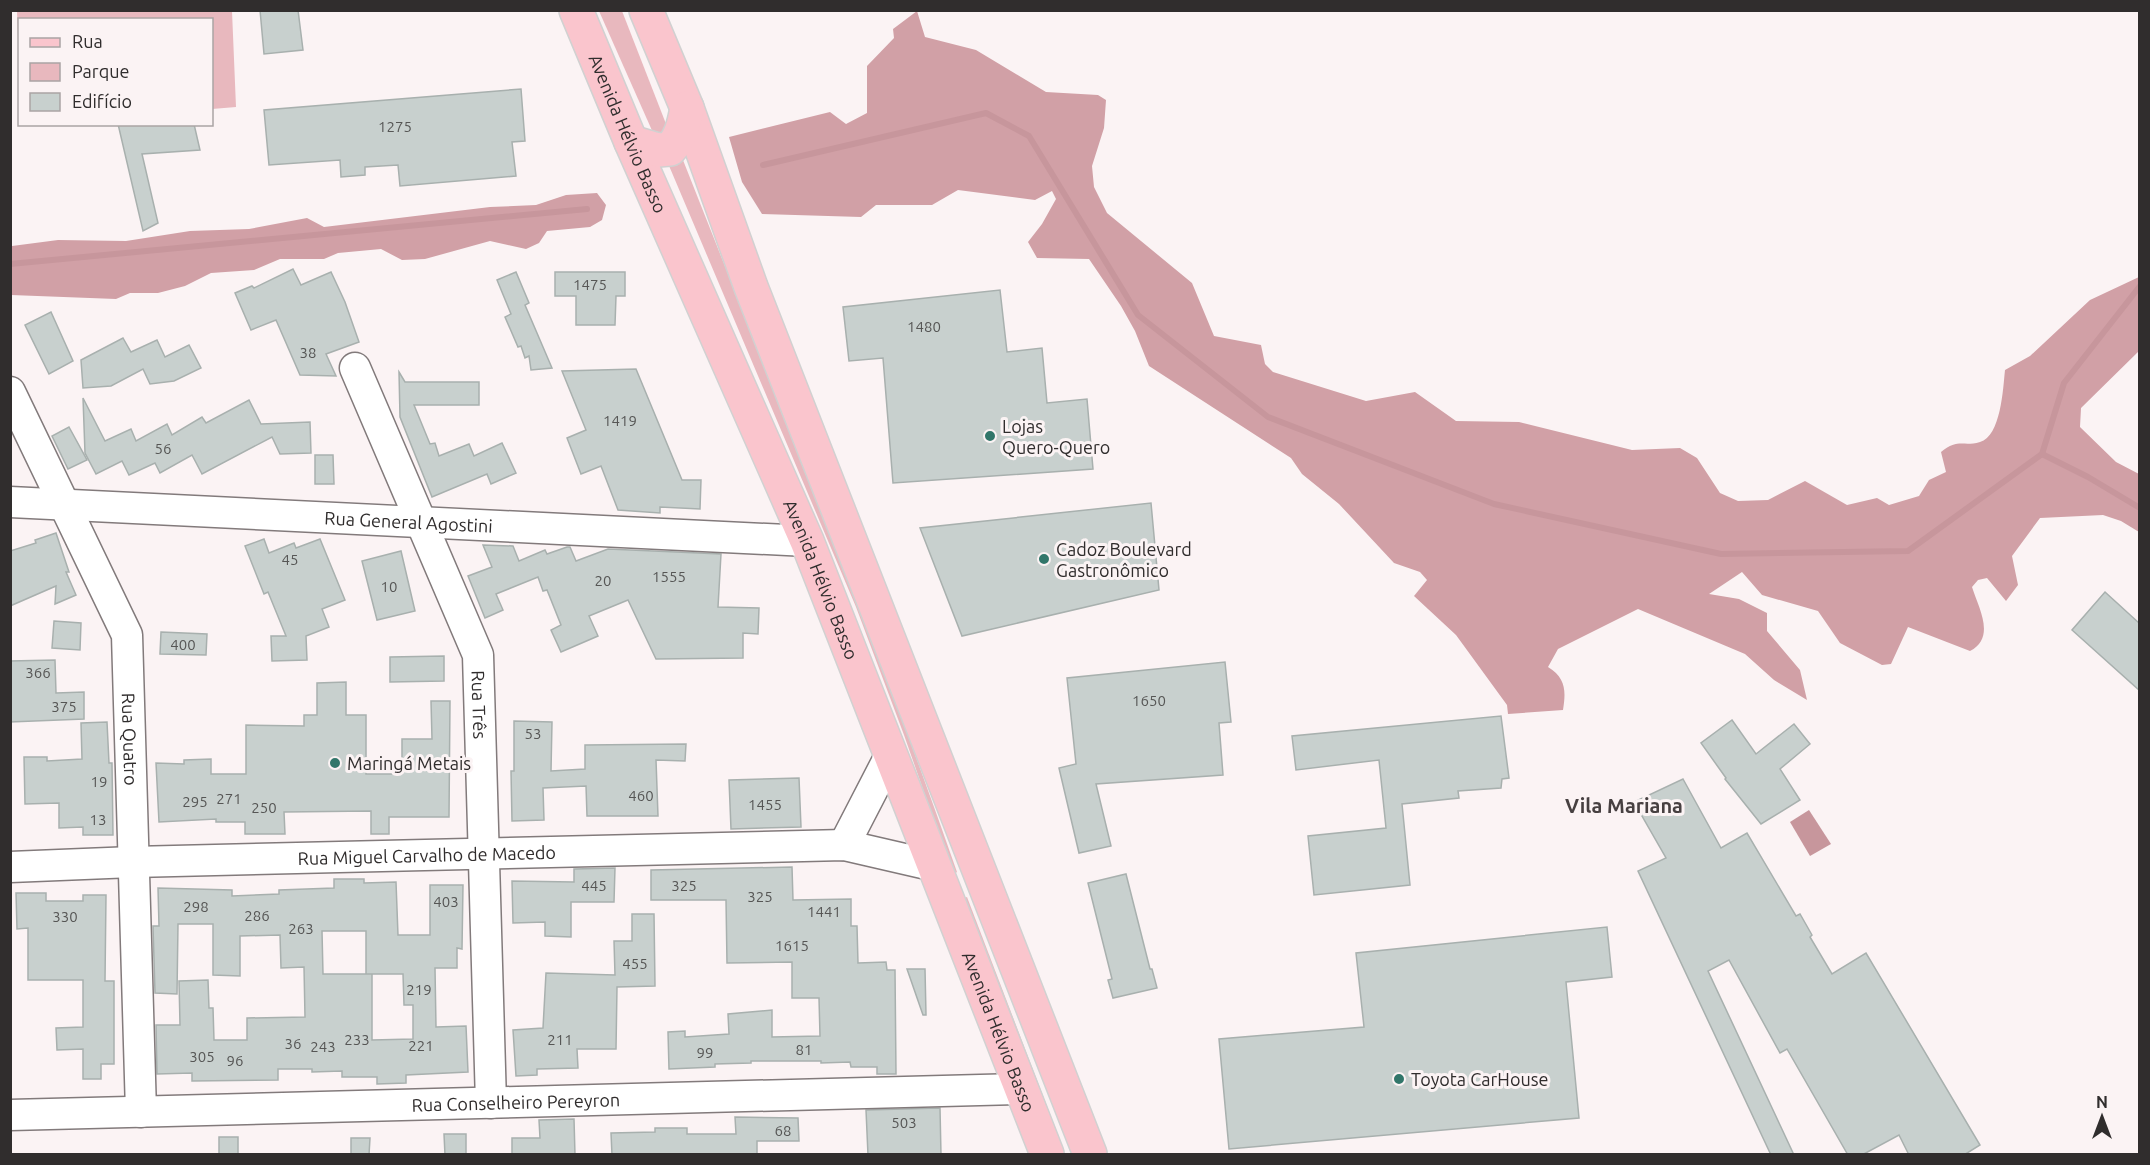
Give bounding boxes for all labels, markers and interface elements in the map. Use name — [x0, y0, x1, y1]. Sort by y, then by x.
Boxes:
legend — [18, 18, 213, 126]
text: Rua — [72, 31, 103, 51]
street label: Avenida Hélvio Basso — [585, 51, 671, 216]
text: Parque — [72, 61, 129, 81]
text: Edifício — [72, 91, 132, 111]
house number: 1275 — [378, 118, 412, 135]
house number: 1475 — [573, 276, 607, 293]
house number: 1480 — [907, 318, 941, 335]
house number: 38 — [300, 344, 316, 361]
house number: 1419 — [603, 412, 637, 429]
place label: Lojas Quero-Quero — [1002, 416, 1110, 458]
marker: Lojas Quero-Quero — [983, 429, 997, 443]
house number: 56 — [155, 440, 171, 457]
street label: Avenida Hélvio Basso — [780, 496, 862, 662]
street label: Rua General Agostini — [324, 507, 493, 536]
place label: Cadoz Boulevard Gastronômico — [1056, 539, 1192, 580]
house number: 45 — [282, 551, 298, 568]
marker: Cadoz Boulevard Gastronômico — [1037, 552, 1051, 566]
house number: 1555 — [652, 568, 686, 585]
house number: 20 — [595, 572, 611, 589]
house number: 10 — [381, 578, 397, 595]
house number: 400 — [170, 636, 196, 653]
house number: 366 — [25, 664, 51, 681]
street label: Rua Três — [468, 670, 490, 740]
house number: 1650 — [1132, 692, 1166, 709]
street label: Rua Quatro — [119, 693, 141, 786]
house number: 375 — [51, 698, 77, 715]
house number: 53 — [525, 725, 541, 742]
place label: Maringá Metais — [347, 753, 471, 773]
marker: Maringá Metais — [328, 756, 342, 770]
house number: 19 — [91, 773, 107, 790]
house number: 460 — [628, 787, 654, 804]
house number: 271 — [216, 790, 242, 807]
house number: 295 — [182, 793, 208, 810]
district label: Vila Mariana — [1565, 794, 1683, 817]
house number: 1455 — [748, 796, 782, 813]
house number: 250 — [251, 799, 277, 816]
house number: 13 — [90, 811, 106, 828]
street label: Rua Miguel Carvalho de Macedo — [297, 842, 556, 868]
house number: 445 — [581, 877, 607, 894]
house number: 325 — [671, 877, 697, 894]
house number: 325 — [747, 888, 773, 905]
house number: 403 — [433, 893, 459, 910]
house number: 298 — [183, 898, 209, 915]
house number: 1441 — [807, 903, 841, 920]
house number: 286 — [244, 907, 270, 924]
house number: 330 — [52, 908, 78, 925]
house number: 263 — [288, 920, 314, 937]
house number: 1615 — [775, 937, 809, 954]
street label: Avenida Hélvio Basso — [959, 949, 1040, 1115]
house number: 455 — [622, 955, 648, 972]
house number: 219 — [406, 981, 432, 998]
house number: 233 — [344, 1031, 370, 1048]
house number: 211 — [547, 1031, 573, 1048]
house number: 36 — [285, 1035, 301, 1052]
house number: 221 — [408, 1037, 434, 1054]
house number: 243 — [310, 1038, 336, 1055]
house number: 81 — [796, 1041, 812, 1058]
house number: 99 — [697, 1044, 713, 1061]
house number: 305 — [189, 1048, 215, 1065]
house number: 96 — [227, 1052, 243, 1069]
place label: Toyota CarHouse — [1411, 1069, 1548, 1089]
marker: Toyota CarHouse — [1392, 1072, 1406, 1086]
north arrow — [2072, 1087, 2132, 1147]
street label: Rua Conselheiro Pereyron — [411, 1089, 620, 1115]
text: N — [2096, 1093, 2108, 1111]
house number: 503 — [891, 1114, 917, 1131]
house number: 68 — [775, 1122, 791, 1139]

